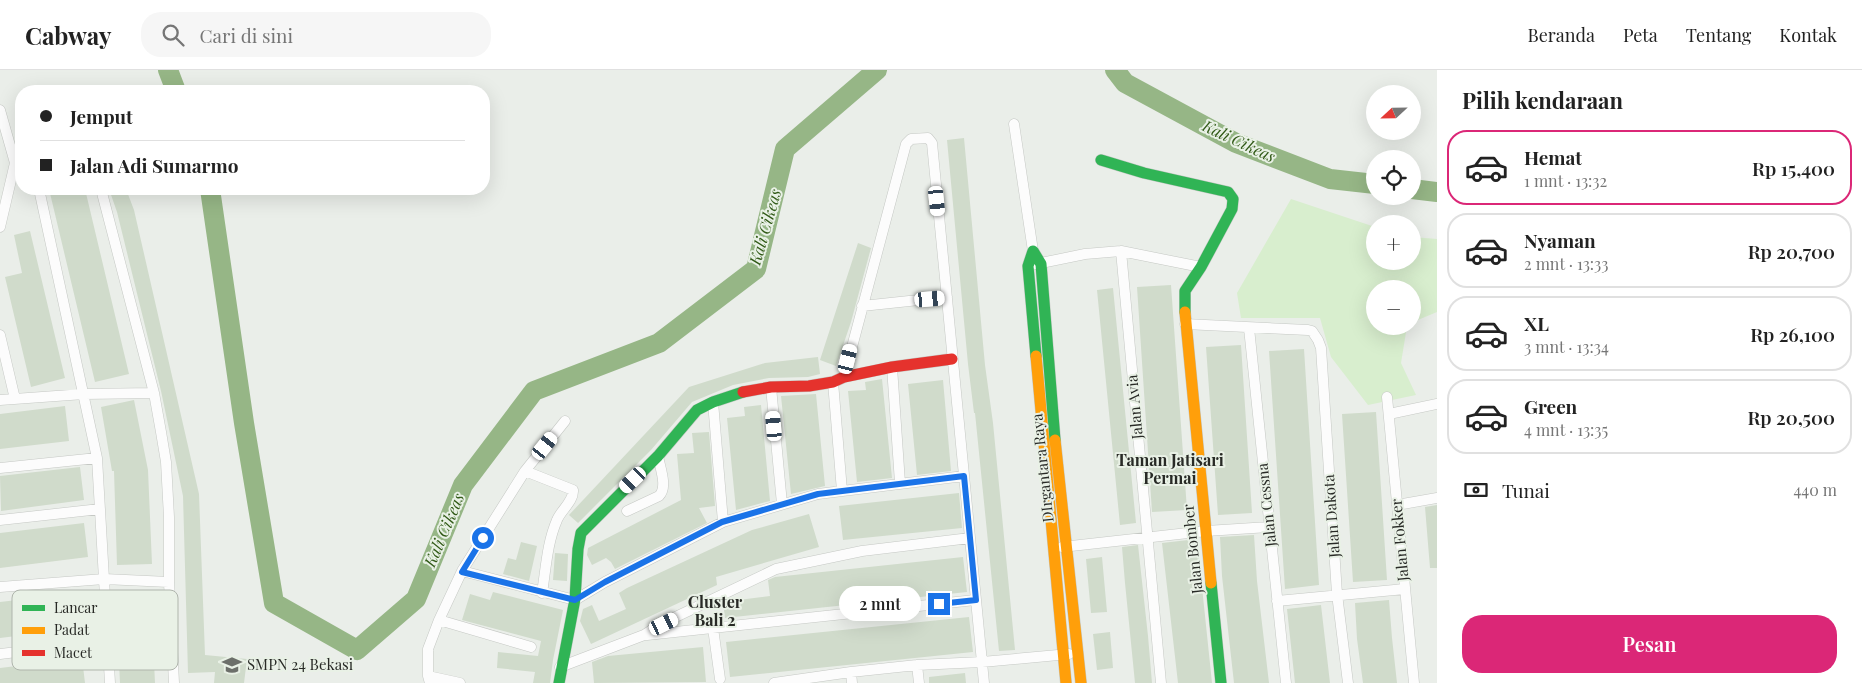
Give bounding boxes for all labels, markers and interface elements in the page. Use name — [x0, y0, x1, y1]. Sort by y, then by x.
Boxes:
search box — [141, 12, 491, 57]
text: Cabway — [25, 19, 111, 51]
icon: search — [159, 21, 187, 49]
text: Cari di sini — [199, 22, 293, 48]
text: Beranda — [1527, 23, 1595, 47]
text: Peta — [1623, 23, 1658, 47]
text: Tentang — [1686, 23, 1751, 47]
text: Kontak — [1779, 23, 1837, 47]
north arrow — [1366, 85, 1421, 140]
map controls — [1366, 85, 1421, 335]
text: Pilih kendaraan — [1462, 85, 1623, 115]
text: Jemput — [70, 103, 133, 129]
water label: Kali Cikeas — [1199, 114, 1279, 167]
text: Hemat — [1524, 144, 1582, 170]
icon: car — [1464, 145, 1509, 190]
button: locate — [1366, 150, 1421, 205]
text: Jalan Adi Sumarmo — [70, 152, 238, 178]
text: Rp 15,400 — [1752, 155, 1835, 181]
text: 1 mnt · 13:32 — [1524, 170, 1607, 191]
car — [927, 185, 946, 217]
water label: Kali Cikeas — [743, 187, 785, 268]
button: + — [1366, 215, 1421, 270]
text: Nyaman — [1524, 227, 1596, 253]
icon: car — [1464, 228, 1509, 273]
text: Rp 20,700 — [1748, 238, 1835, 264]
text: 2 mnt · 13:33 — [1524, 253, 1609, 274]
button: − — [1366, 280, 1421, 335]
car — [914, 290, 945, 308]
text: XL — [1524, 310, 1549, 336]
icon: car — [1464, 311, 1509, 356]
text: Rp 26,100 — [1750, 321, 1835, 347]
text: 3 mnt · 13:34 — [1524, 336, 1609, 357]
car — [837, 343, 858, 375]
street label: Jalan Avia — [1121, 374, 1147, 441]
text: Green — [1524, 393, 1577, 419]
icon: car — [1464, 394, 1509, 439]
text: Rp 20,500 — [1747, 404, 1835, 430]
car — [765, 410, 782, 442]
street label: DIrgantara Raya — [1026, 412, 1058, 523]
text: 4 mnt · 13:35 — [1524, 419, 1608, 440]
car — [529, 430, 560, 462]
district label: Taman Jatisari Permai — [1116, 449, 1224, 488]
street label: Jalan Cessna — [1252, 462, 1280, 549]
car — [616, 464, 649, 496]
street label: Jalan Dakota — [1318, 473, 1344, 559]
icon: cash — [1462, 476, 1490, 504]
text: Tunai — [1502, 477, 1550, 503]
text: 440 m — [1793, 479, 1837, 500]
water label: Kali Cikeas — [418, 490, 468, 571]
street label: Jalan Fokker — [1385, 498, 1413, 583]
street label: Jalan Bomber — [1177, 503, 1207, 596]
route start — [472, 527, 494, 549]
callout: 2 mnt — [839, 586, 922, 622]
legend — [12, 590, 178, 670]
district label: Cluster Bali 2 — [688, 591, 743, 630]
text: 2 mnt — [859, 593, 901, 614]
route end — [928, 593, 950, 615]
text: Lancar — [54, 598, 98, 617]
car — [647, 611, 680, 637]
button: Pesan — [1462, 615, 1837, 673]
text: Padat — [54, 620, 90, 639]
text: Macet — [54, 643, 93, 662]
school or university icon: SMPN 24 Bekasi — [221, 654, 243, 676]
place label: SMPN 24 Bekasi — [247, 654, 354, 674]

